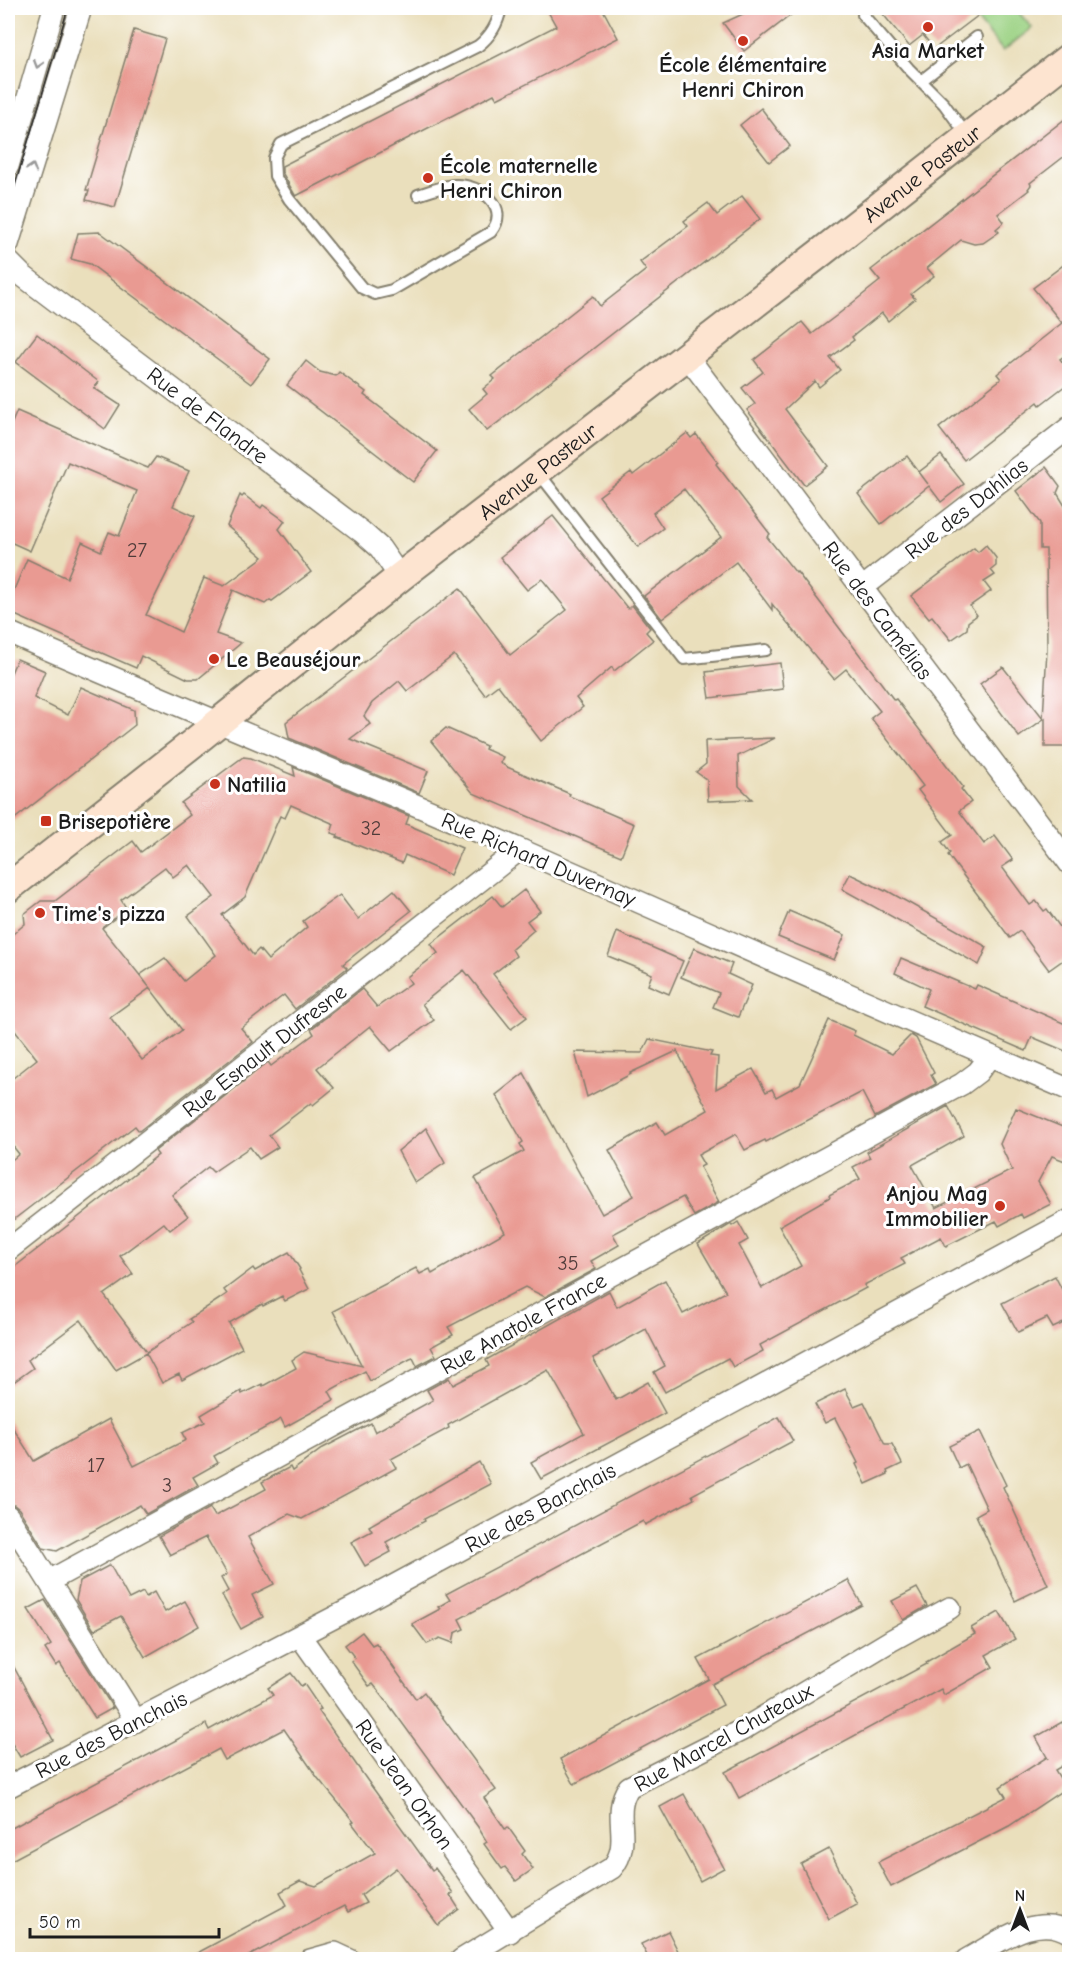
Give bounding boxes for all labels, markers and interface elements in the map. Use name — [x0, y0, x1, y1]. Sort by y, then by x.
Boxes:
marker: Asia Market — [921, 20, 935, 34]
marker: École élémentaire Henri Chiron — [736, 34, 750, 48]
place label: Asia Market — [872, 38, 985, 64]
place label: École élémentaire Henri Chiron — [659, 52, 827, 103]
one-way arrow — [33, 58, 45, 69]
street label: Avenue Pasteur — [858, 120, 987, 229]
place label: École maternelle Henri Chiron — [440, 153, 598, 204]
one-way arrow — [25, 163, 37, 174]
marker: École maternelle Henri Chiron — [421, 171, 435, 185]
street label: Rue de Flandre — [142, 362, 273, 470]
street label: Avenue Pasteur — [474, 418, 603, 526]
street label: Rue des Dahlias — [900, 453, 1033, 565]
street label: Rue des Camélias — [817, 536, 938, 685]
house number: 27 — [127, 539, 147, 562]
place label: Le Beauséjour — [226, 647, 360, 673]
marker: Le Beauséjour — [207, 652, 221, 666]
place label: Natilia — [227, 772, 287, 798]
marker: Natilia — [208, 777, 222, 791]
street label: Rue Richard Duvernay — [438, 807, 640, 913]
place label: Brisepotière — [58, 809, 171, 835]
marker: Brisepotière — [39, 814, 53, 828]
house number: 32 — [361, 817, 381, 840]
place label: Time's pizza — [52, 901, 165, 927]
marker: Time's pizza — [33, 906, 47, 920]
street label: Rue Esnault Dufresne — [177, 979, 352, 1123]
place label: Anjou Mag Immobilier — [886, 1181, 988, 1232]
marker: Anjou Mag Immobilier — [993, 1199, 1007, 1213]
house number: 35 — [558, 1252, 578, 1275]
street label: Rue Anatole France — [436, 1267, 611, 1380]
house number: 17 — [87, 1454, 105, 1477]
street label: Rue des Banchais — [461, 1457, 620, 1559]
house number: 3 — [162, 1474, 172, 1497]
street label: Rue Marcel Chuteaux — [629, 1678, 818, 1798]
street label: Rue des Banchais — [31, 1685, 192, 1784]
street label: Rue Jean Orhon — [350, 1714, 459, 1855]
north arrow — [990, 1880, 1050, 1940]
text: N — [1015, 1887, 1025, 1905]
scale bar — [30, 1901, 219, 1939]
text: 50 m — [39, 1912, 81, 1933]

